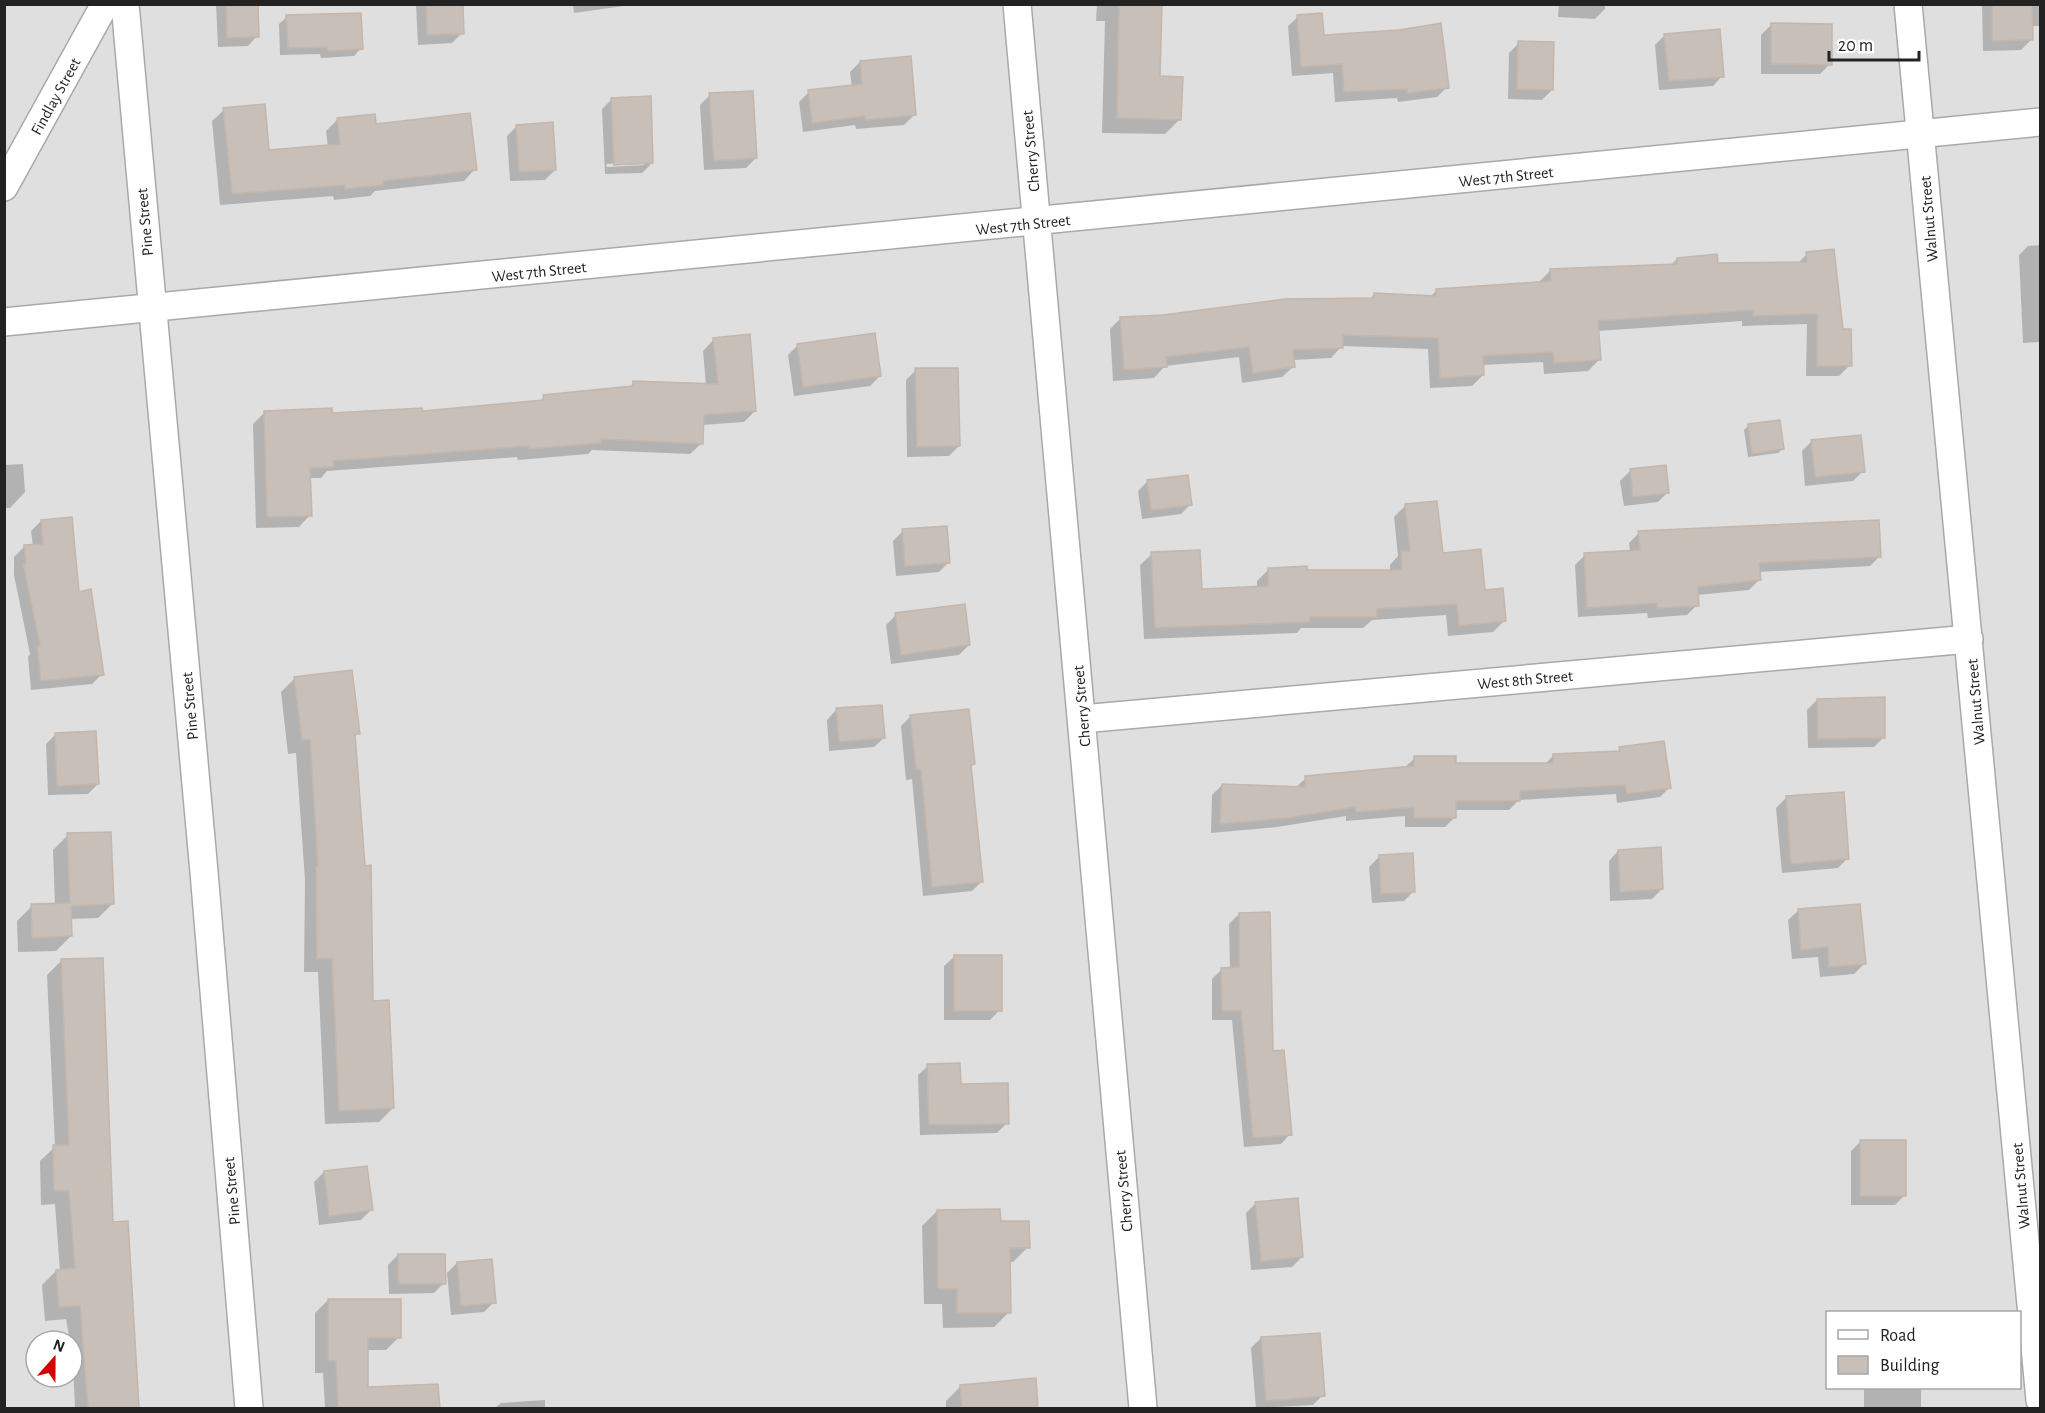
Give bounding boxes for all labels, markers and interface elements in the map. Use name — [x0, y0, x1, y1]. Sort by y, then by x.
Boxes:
scale bar — [1829, 24, 1919, 62]
text: 20 m — [1838, 37, 1873, 55]
street label: Findlay Street — [28, 55, 85, 138]
street label: Cherry Street — [1019, 109, 1044, 192]
street label: West 7th Street — [1458, 164, 1554, 190]
street label: Walnut Street — [1917, 175, 1941, 263]
street label: Pine Street — [134, 187, 156, 257]
street label: West 7th Street — [975, 212, 1071, 238]
street label: West 7th Street — [491, 259, 587, 285]
street label: Walnut Street — [1964, 658, 1988, 746]
street label: Cherry Street — [1070, 664, 1095, 747]
street label: West 8th Street — [1477, 668, 1574, 692]
street label: Pine Street — [179, 671, 201, 741]
street label: Walnut Street — [2009, 1142, 2033, 1230]
street label: Cherry Street — [1112, 1149, 1137, 1232]
street label: Pine Street — [221, 1156, 243, 1226]
legend — [1826, 1311, 2021, 1389]
text: Road — [1880, 1327, 1916, 1345]
north arrow — [24, 1329, 84, 1389]
text: N — [51, 1336, 67, 1355]
text: Building — [1880, 1357, 1940, 1375]

